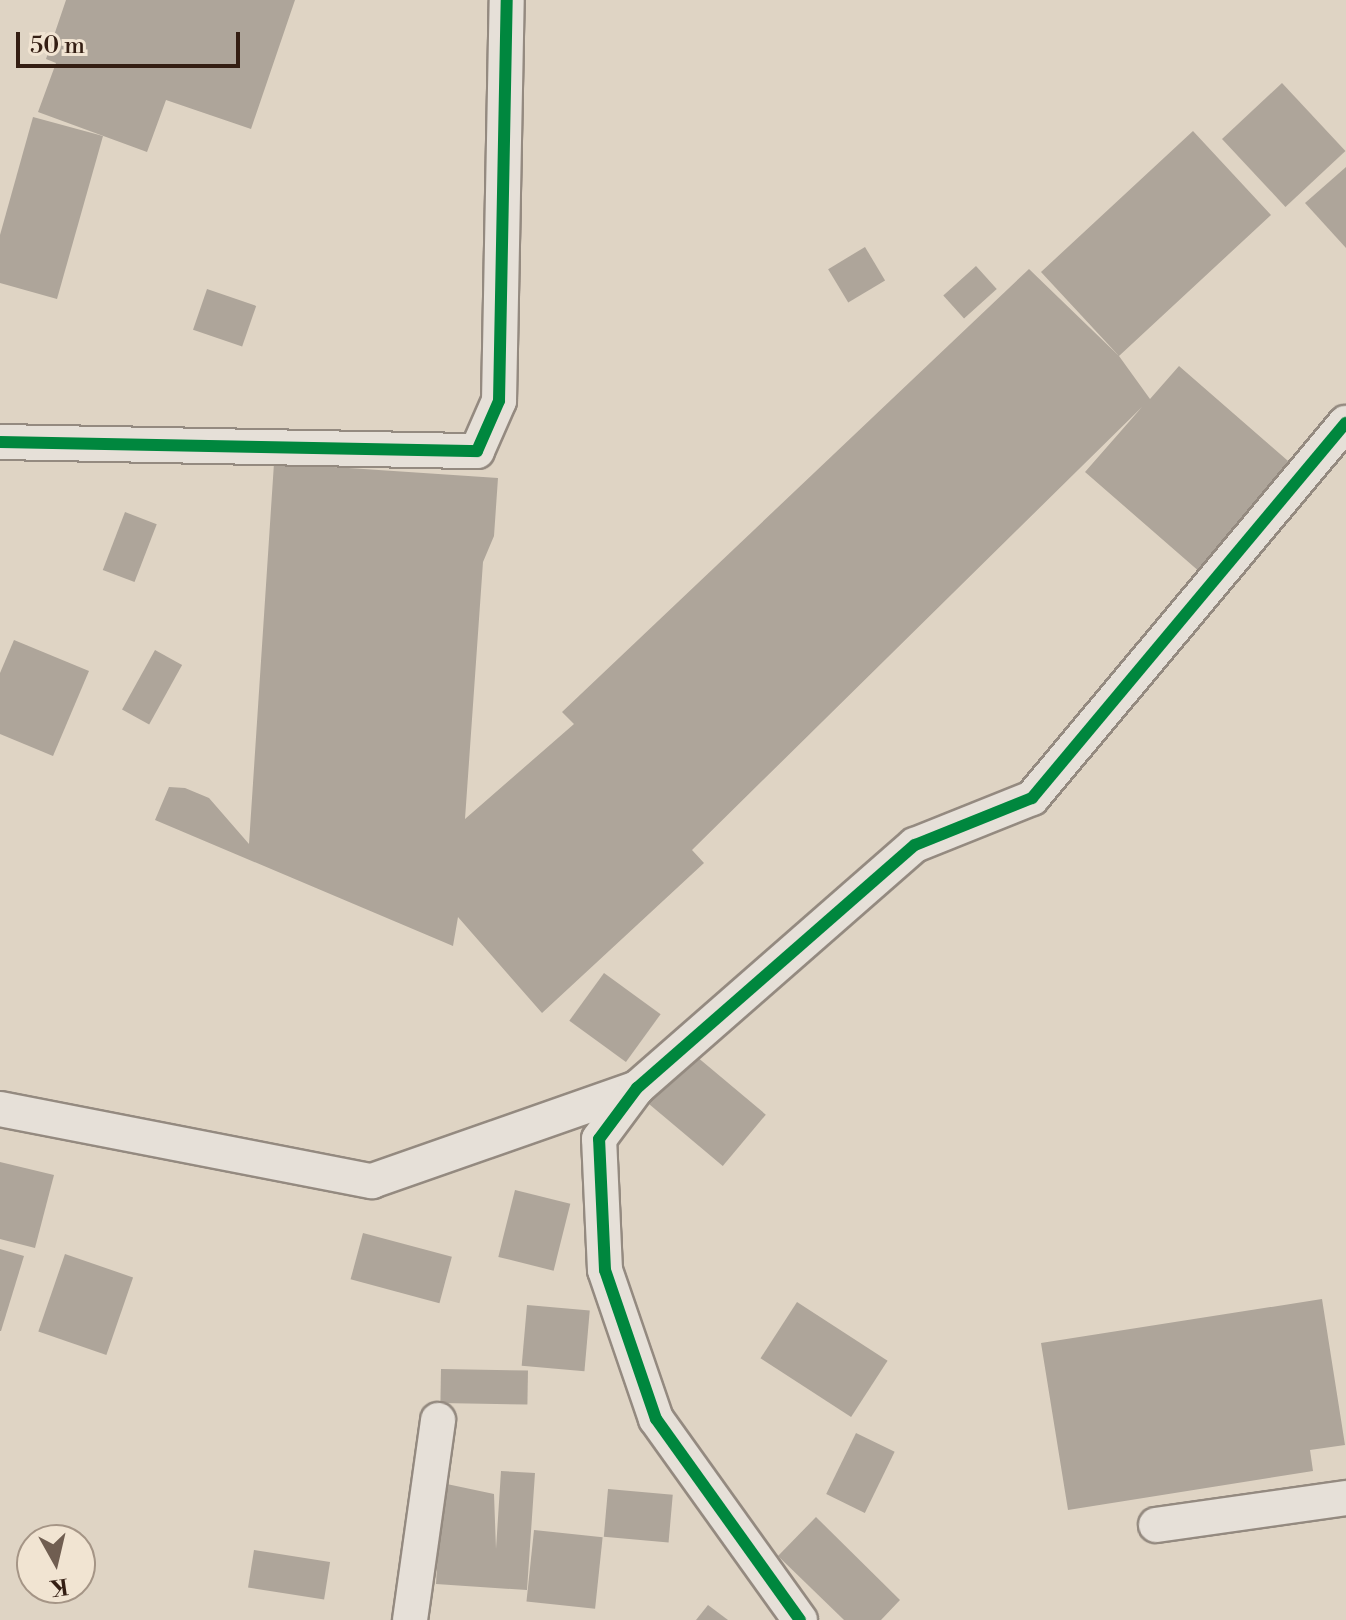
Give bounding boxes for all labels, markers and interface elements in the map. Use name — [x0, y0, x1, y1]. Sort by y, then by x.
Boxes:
scale bar — [20, 16, 244, 66]
text: 50 m — [30, 31, 85, 61]
north arrow — [16, 1524, 96, 1604]
text: K — [48, 1572, 70, 1601]

